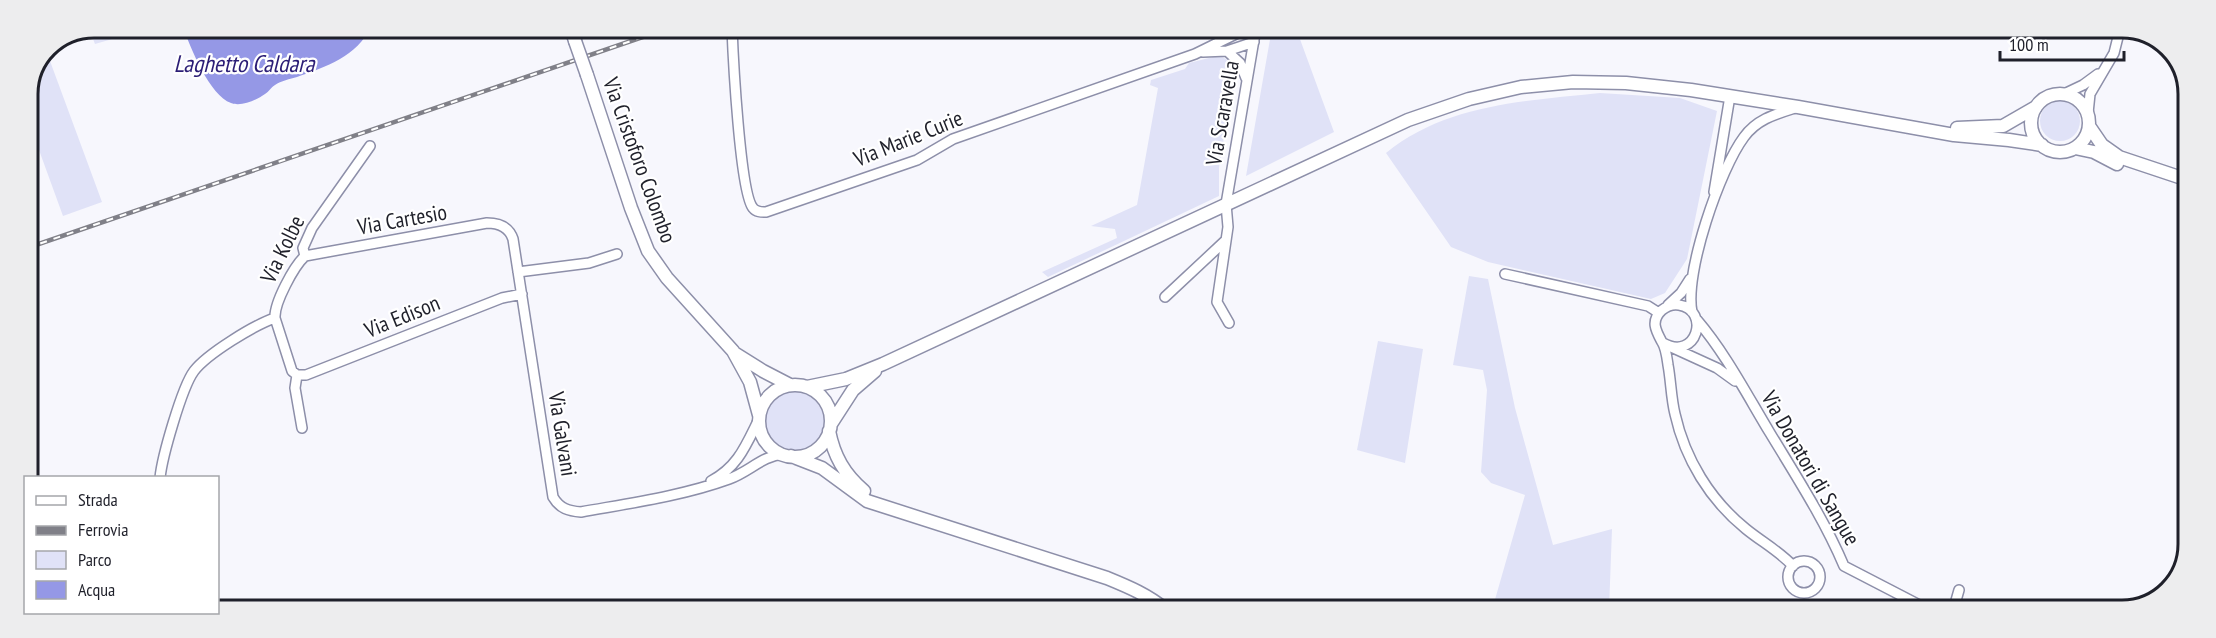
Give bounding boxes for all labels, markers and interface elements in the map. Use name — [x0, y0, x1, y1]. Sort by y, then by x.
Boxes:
scale bar — [2000, 24, 2124, 62]
text: 100 m — [2009, 33, 2049, 56]
water label: Laghetto Caldara — [174, 48, 316, 79]
street label: Via Scaravella — [1199, 58, 1245, 169]
street label: Via Cristoforo Colombo — [597, 73, 683, 246]
street label: Via Marie Curie — [849, 103, 967, 173]
street label: Via Cartesio — [354, 197, 449, 241]
street label: Via Kolbe — [253, 211, 310, 288]
street label: Via Edison — [359, 288, 444, 344]
street label: Via Donatori di Sangue — [1755, 385, 1867, 550]
street label: Via Galvani — [542, 389, 583, 478]
legend — [24, 476, 219, 614]
text: Strada — [78, 488, 118, 511]
text: Ferrovia — [78, 518, 128, 541]
text: Parco — [78, 548, 112, 571]
text: Acqua — [78, 578, 115, 601]

